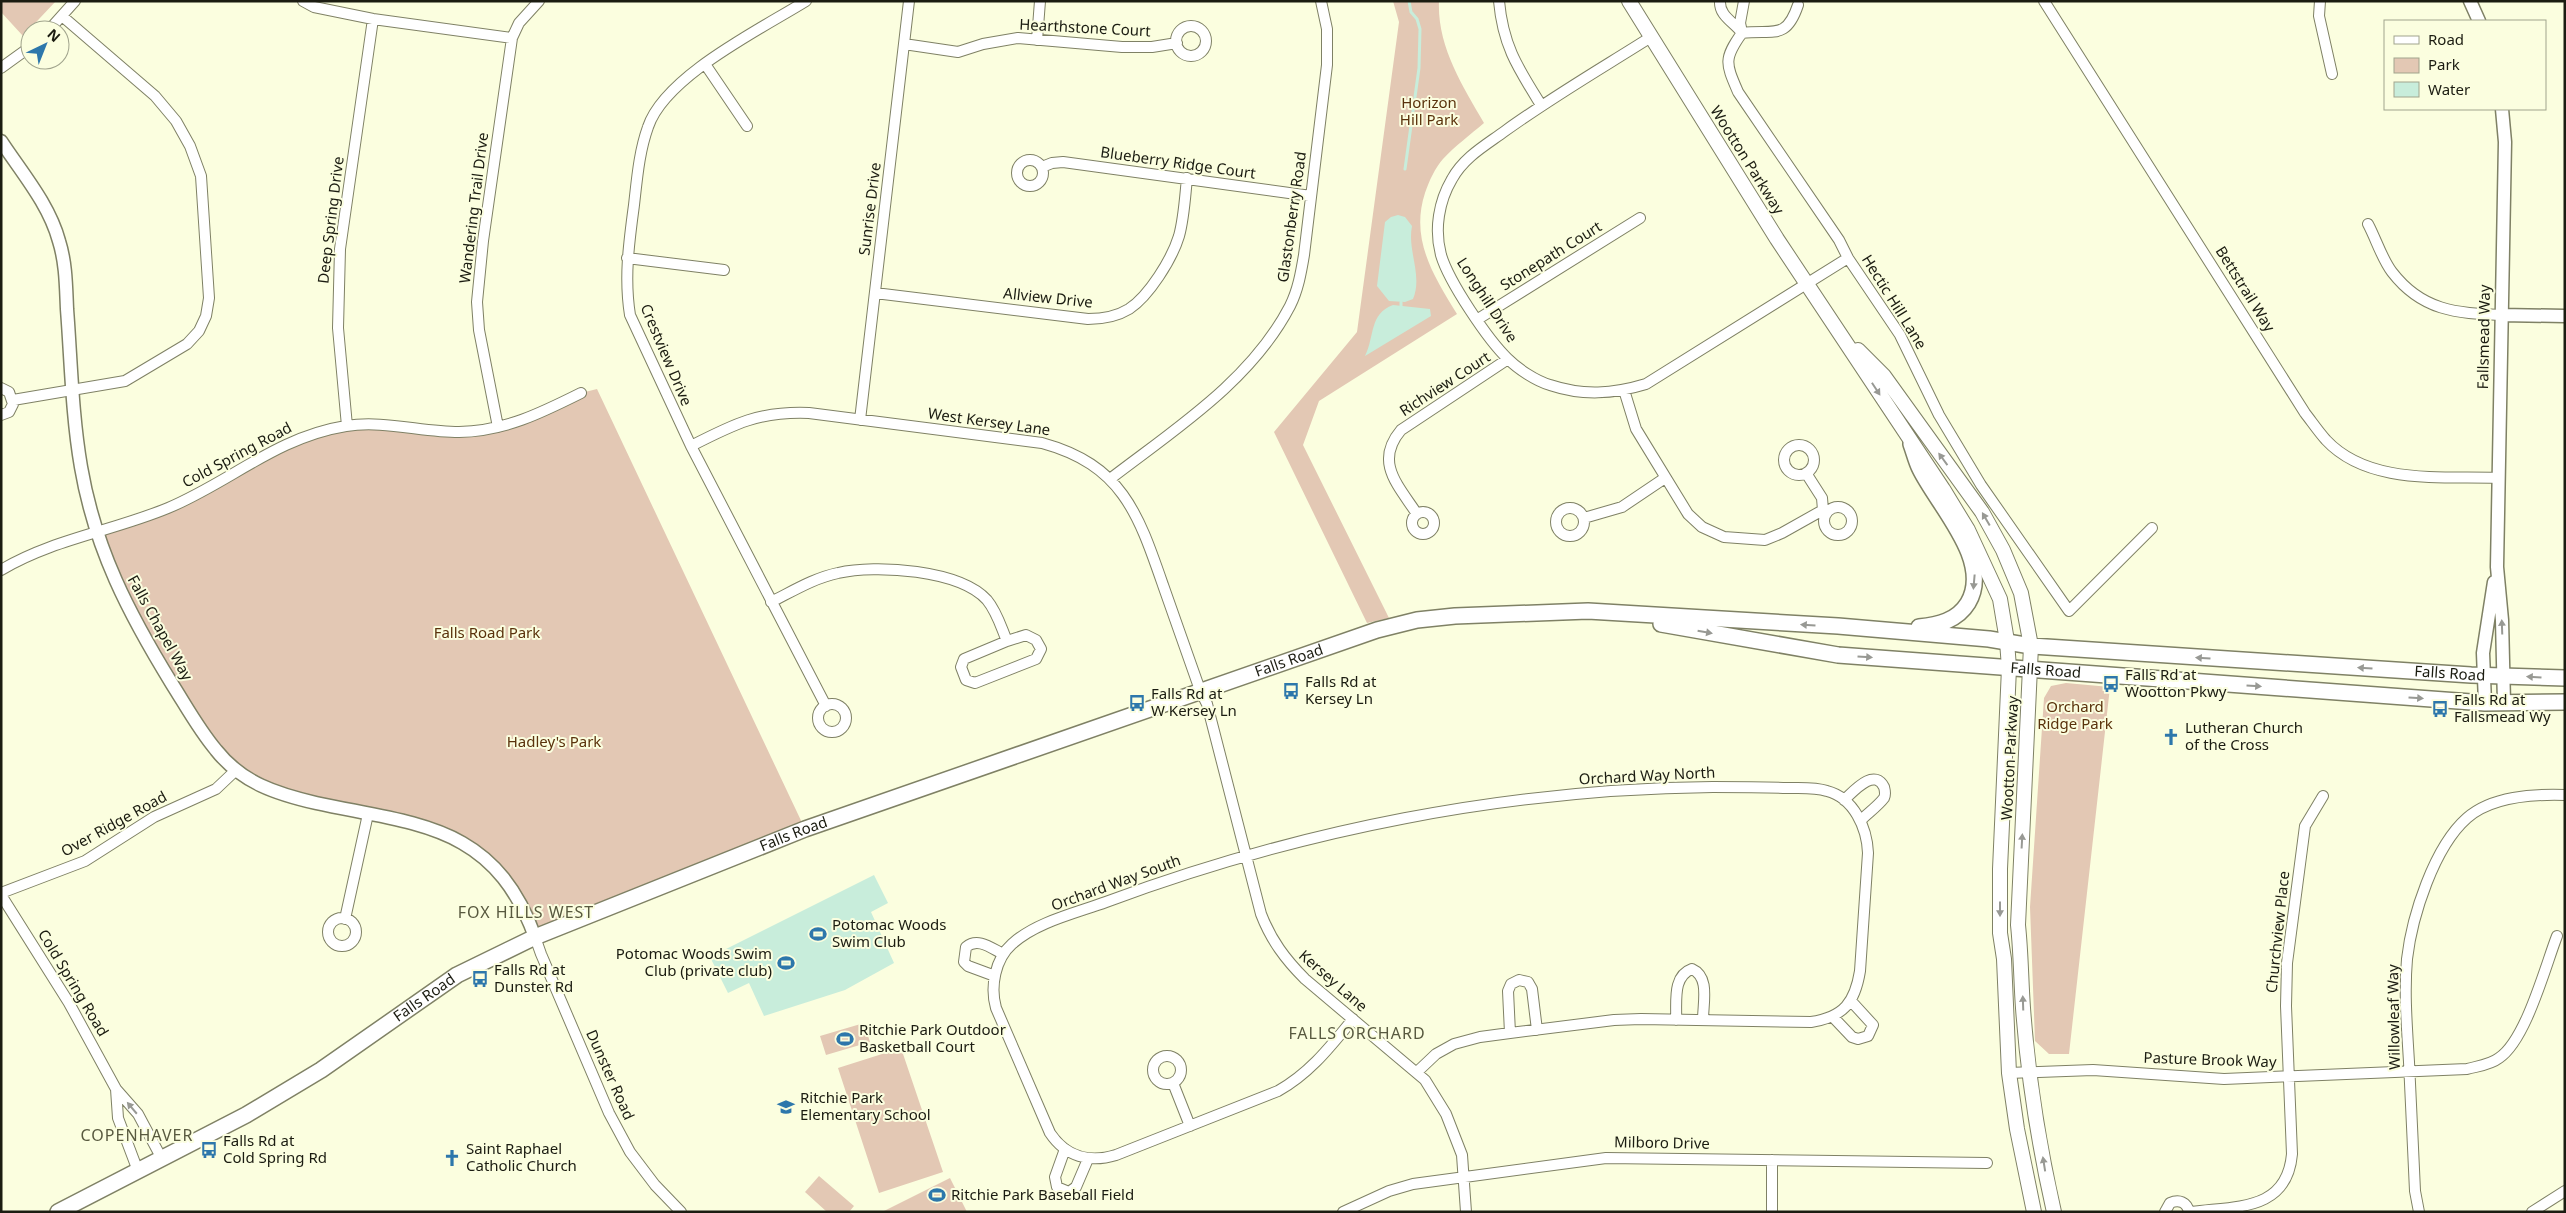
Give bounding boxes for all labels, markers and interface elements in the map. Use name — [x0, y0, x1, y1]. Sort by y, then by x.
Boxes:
street label: Hearthstone Court — [1019, 14, 1152, 40]
north arrow — [20, 20, 70, 70]
legend — [2384, 20, 2546, 110]
text: N — [44, 24, 65, 46]
text: Road — [2428, 29, 2464, 49]
text: Park — [2428, 54, 2460, 74]
text: Water — [2428, 79, 2470, 99]
park label: Horizon Hill Park — [1400, 92, 1458, 129]
street label: Wootton Parkway — [1706, 101, 1789, 218]
street label: Wandering Trail Drive — [454, 131, 492, 285]
street label: Blueberry Ridge Court — [1099, 141, 1258, 183]
street label: Glastonberry Road — [1272, 150, 1310, 284]
street label: Deep Spring Drive — [312, 155, 348, 285]
street label: Sunrise Drive — [853, 161, 885, 256]
street label: Stonepath Court — [1496, 216, 1605, 294]
street label: Bettstrail Way — [2212, 242, 2280, 335]
street label: Hectic Hill Lane — [1858, 250, 1932, 352]
street label: Longhill Drive — [1453, 253, 1523, 346]
street label: Allview Drive — [1002, 282, 1094, 312]
street label: Fallsmead Way — [2472, 284, 2494, 390]
street label: Crestview Drive — [636, 301, 697, 409]
street label: Richview Court — [1395, 346, 1494, 420]
one-way arrow — [1872, 383, 1881, 396]
street label: West Kersey Lane — [927, 403, 1052, 440]
street label: Cold Spring Road — [178, 417, 295, 491]
one-way arrow — [1938, 453, 1949, 466]
one-way arrow — [1981, 513, 1990, 526]
street label: Falls Chapel Way — [124, 571, 198, 684]
one-way arrow — [1970, 574, 1978, 590]
one-way arrow — [2497, 619, 2505, 635]
one-way arrow — [1800, 620, 1816, 628]
park label: Falls Road Park — [434, 622, 540, 642]
one-way arrow — [1697, 628, 1713, 636]
street label: Falls Road — [1252, 639, 1326, 681]
one-way arrow — [1858, 653, 1874, 661]
one-way arrow — [2194, 653, 2210, 661]
street label: Falls Road — [2010, 657, 2082, 682]
street label: Falls Road — [2414, 660, 2486, 684]
place label: Falls Rd at Wootton Pkwy — [2125, 664, 2227, 701]
one-way arrow — [2357, 664, 2373, 672]
place label: Falls Rd at Kersey Ln — [1305, 671, 1377, 708]
one-way arrow — [2526, 673, 2542, 681]
bus stop icon: Falls Rd at Wootton Pkwy — [2101, 674, 2121, 694]
bus stop icon: Falls Rd at Kersey Ln — [1281, 681, 1301, 701]
one-way arrow — [2246, 682, 2262, 690]
place label: Falls Rd at W Kersey Ln — [1151, 683, 1237, 720]
place label: Falls Rd at Fallsmead Wy — [2454, 689, 2551, 726]
bus stop icon: Falls Rd at W Kersey Ln — [1127, 693, 1147, 713]
one-way arrow — [2408, 694, 2424, 702]
street label: Wootton Parkway — [1996, 695, 2022, 821]
park label: Orchard Ridge Park — [2037, 696, 2113, 733]
bus stop icon: Falls Rd at Fallsmead Wy — [2430, 699, 2450, 719]
place label: Lutheran Church of the Cross — [2185, 717, 2303, 754]
church icon: Lutheran Church of the Cross — [2161, 727, 2181, 747]
park label: Hadley's Park — [507, 731, 601, 751]
street label: Orchard Way North — [1578, 761, 1716, 789]
street label: Over Ridge Road — [57, 786, 170, 860]
street label: Falls Road — [756, 811, 830, 855]
one-way arrow — [2018, 833, 2026, 849]
street label: Orchard Way South — [1048, 849, 1183, 915]
street label: Churchview Place — [2261, 870, 2293, 994]
district label: FOX HILLS WEST — [458, 901, 594, 923]
one-way arrow — [1996, 901, 2004, 917]
place label: Potomac Woods Swim Club — [832, 914, 946, 951]
sports icon: Potomac Woods Swim Club — [808, 924, 828, 944]
street label: Cold Spring Road — [34, 925, 114, 1040]
place label: Potomac Woods Swim Club (private club) — [616, 943, 772, 980]
street label: Kersey Lane — [1295, 945, 1372, 1016]
sports icon: Potomac Woods Swim Club (private club) — [776, 953, 796, 973]
place label: Falls Rd at Dunster Rd — [494, 959, 573, 996]
street label: Willowleaf Way — [2382, 964, 2404, 1070]
street label: Falls Road — [389, 968, 459, 1026]
bus stop icon: Falls Rd at Dunster Rd — [470, 969, 490, 989]
one-way arrow — [2019, 995, 2027, 1011]
place label: Ritchie Park Outdoor Basketball Court — [859, 1019, 1006, 1056]
district label: FALLS ORCHARD — [1288, 1022, 1426, 1044]
street label: Dunster Road — [582, 1026, 640, 1123]
sports icon: Ritchie Park Outdoor Basketball Court — [835, 1029, 855, 1049]
street label: Pasture Brook Way — [2143, 1047, 2277, 1071]
place label: Ritchie Park Elementary School — [800, 1087, 931, 1124]
school or university icon: Ritchie Park Elementary School — [776, 1097, 796, 1117]
one-way arrow — [126, 1102, 138, 1114]
district label: COPENHAVER — [81, 1124, 193, 1146]
place label: Falls Rd at Cold Spring Rd — [223, 1130, 327, 1167]
street label: Milboro Drive — [1614, 1131, 1710, 1153]
place label: Saint Raphael Catholic Church — [466, 1138, 577, 1175]
bus stop icon: Falls Rd at Cold Spring Rd — [199, 1140, 219, 1160]
church icon: Saint Raphael Catholic Church — [442, 1148, 462, 1168]
one-way arrow — [2040, 1156, 2048, 1172]
place label: Ritchie Park Baseball Field — [951, 1184, 1134, 1204]
sports icon: Ritchie Park Baseball Field — [927, 1185, 947, 1205]

